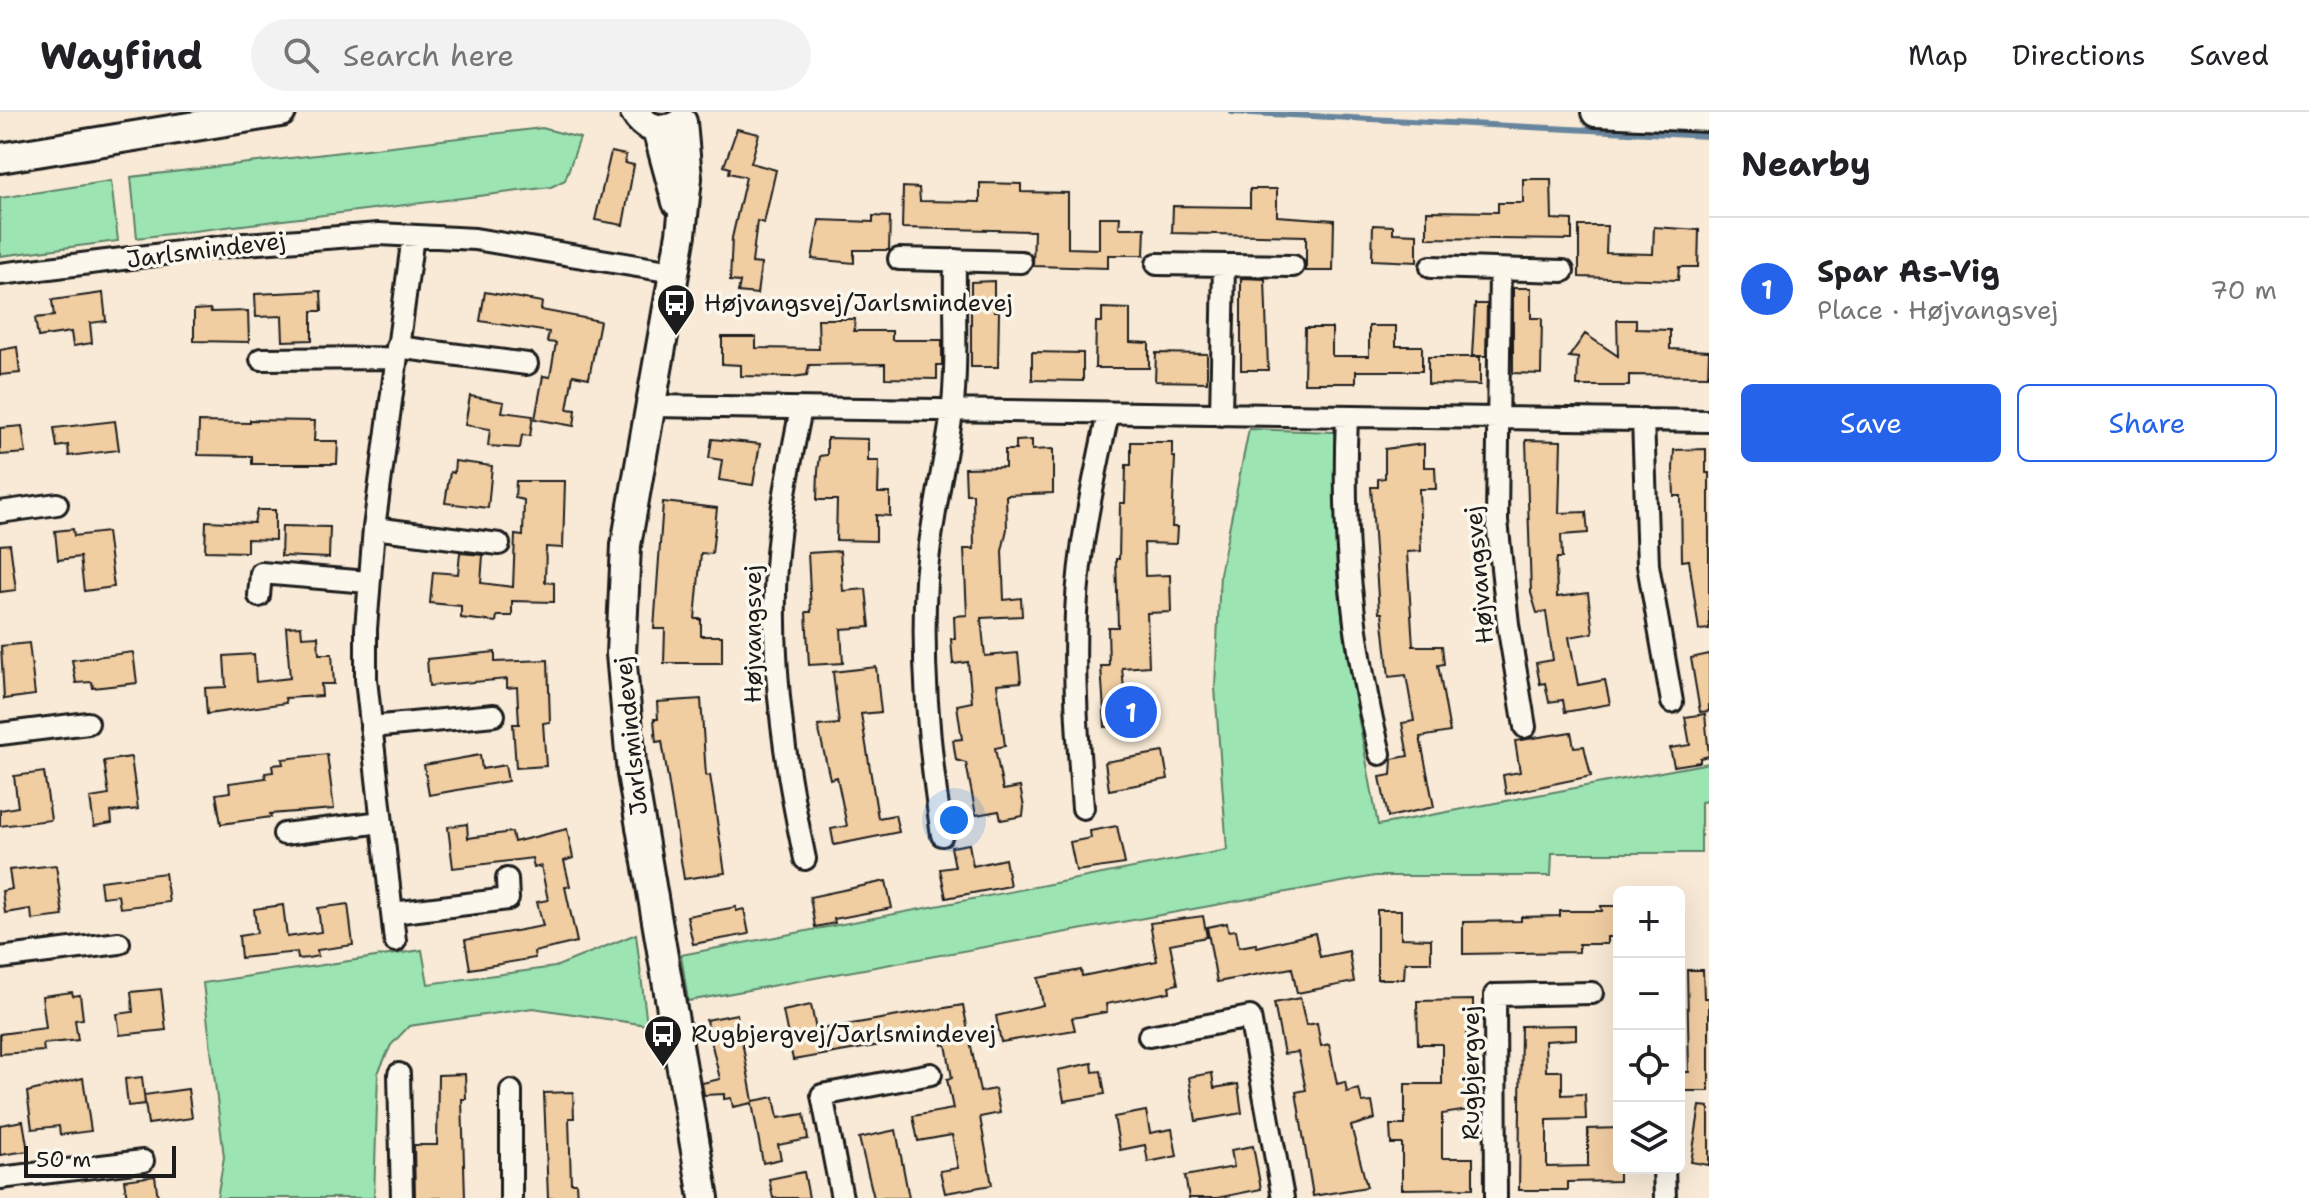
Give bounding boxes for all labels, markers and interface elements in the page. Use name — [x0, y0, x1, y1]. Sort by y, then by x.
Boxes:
search box — [251, 19, 811, 91]
text: Wayfind — [40, 30, 203, 81]
icon: search — [279, 33, 323, 77]
text: Search here — [343, 35, 514, 76]
text: Map — [1908, 36, 1968, 74]
text: Directions — [2012, 36, 2146, 74]
text: Saved — [2190, 36, 2269, 74]
text: Nearby — [1741, 141, 1871, 187]
street label: Jarlsmindevej — [125, 224, 287, 276]
text: Spar As-Vig — [1817, 251, 2000, 292]
text: 1 — [1761, 272, 1773, 307]
text: 70 m — [2210, 272, 2277, 307]
bus stop icon: Højvangsvej/Jarlsmindevej — [655, 282, 697, 337]
place label: Højvangsvej/Jarlsmindevej — [704, 287, 1013, 319]
text: Place · Højvangsvej — [1817, 292, 2058, 327]
button: Save — [1741, 384, 2001, 462]
button: Share — [2017, 384, 2277, 462]
street label: Højvangsvej — [1457, 505, 1501, 645]
street label: Højvangsvej — [737, 565, 769, 703]
street label: Jarlsmindevej — [607, 655, 655, 817]
pin: 1 — [1105, 682, 1157, 742]
your location — [934, 800, 974, 840]
map controls — [1613, 886, 1685, 1174]
button: + — [1613, 886, 1685, 958]
button: − — [1613, 958, 1685, 1030]
street label: Rugbjergvej — [1455, 1006, 1487, 1140]
bus stop icon: Rugbjergvej/Jarlsmindevej — [642, 1013, 684, 1068]
place label: Rugbjergvej/Jarlsmindevej — [691, 1018, 996, 1050]
button: locate — [1613, 1030, 1685, 1102]
button: layers — [1613, 1102, 1685, 1174]
scale bar — [24, 1142, 176, 1178]
text: 50 m — [36, 1145, 91, 1174]

